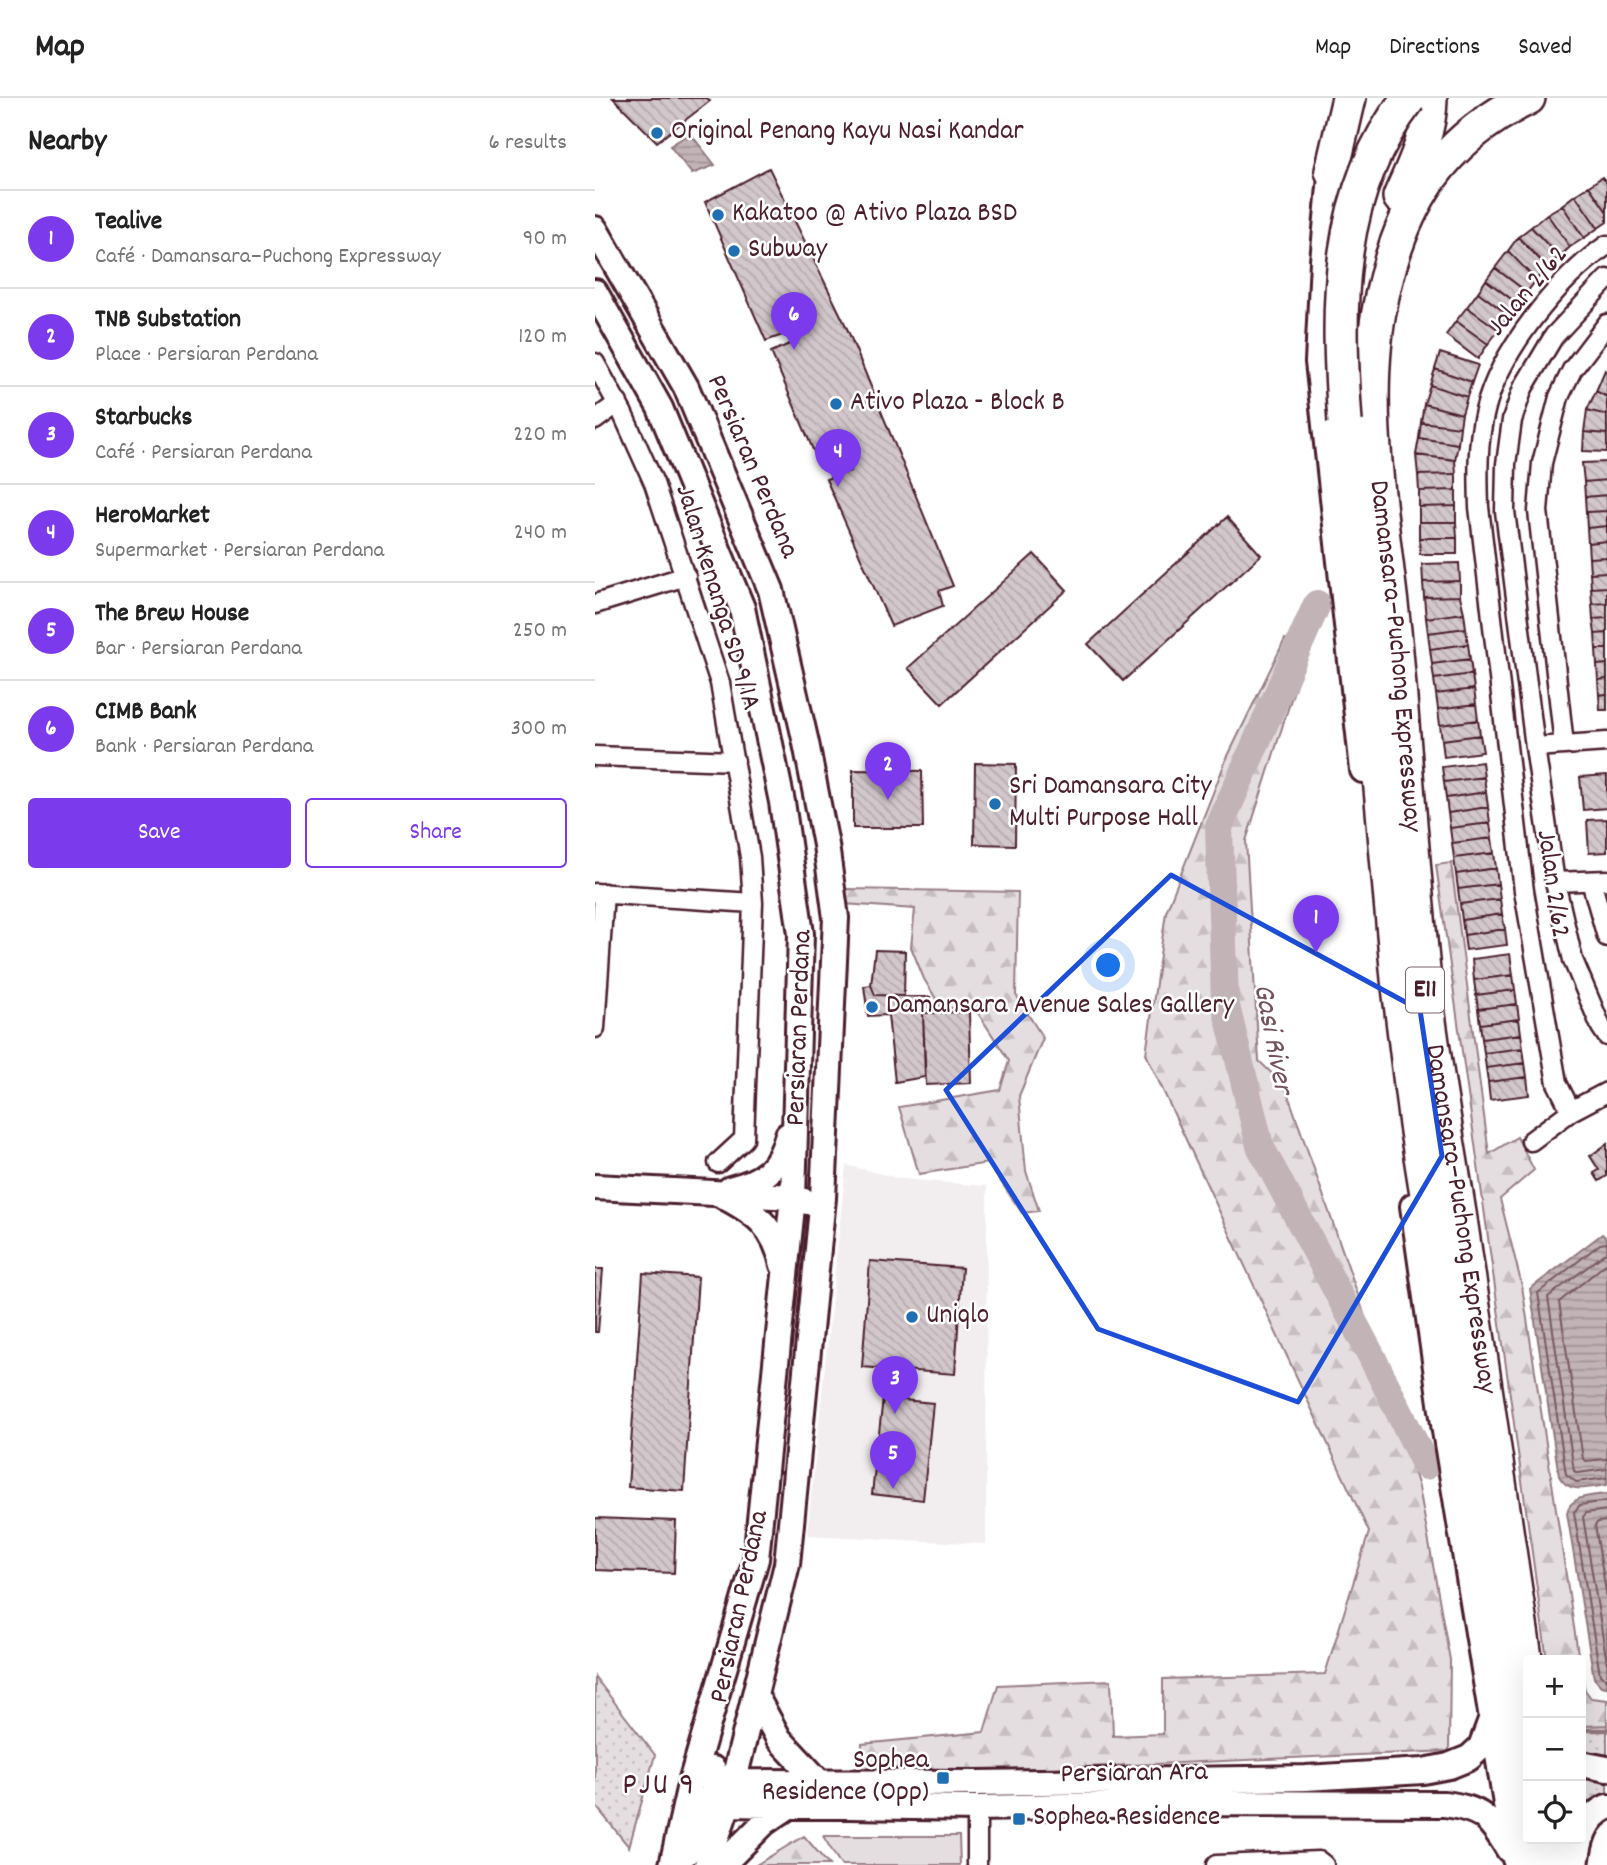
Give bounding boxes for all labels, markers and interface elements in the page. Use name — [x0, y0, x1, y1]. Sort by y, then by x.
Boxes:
text: Map — [35, 25, 85, 72]
text: Map — [1315, 31, 1351, 65]
text: Directions — [1389, 31, 1480, 65]
text: Saved — [1518, 31, 1572, 65]
place label: Original Penang Kayu Nasi Kandar — [671, 113, 1024, 153]
text: Nearby — [28, 122, 106, 165]
marker: Original Penang Kayu Nasi Kandar — [649, 125, 665, 141]
text: 6 results — [489, 127, 567, 160]
place label: Kakatoo @ Ativo Plaza BSD — [732, 195, 1017, 235]
text: Tealive — [95, 204, 162, 241]
marker: Kakatoo @ Ativo Plaza BSD — [710, 207, 726, 223]
text: 1 — [48, 223, 54, 256]
text: 90 m — [523, 223, 567, 256]
place label: Subway — [748, 231, 828, 271]
street label: Jalan 2/62 — [1479, 238, 1579, 346]
text: Café · Damansara–Puchong Expressway — [95, 241, 441, 274]
marker: Subway — [726, 243, 742, 259]
pin: 6 — [771, 292, 817, 350]
text: TNB Substation — [95, 302, 241, 339]
text: 2 — [46, 321, 56, 354]
text: 120 m — [518, 321, 567, 354]
text: Place · Persiaran Perdana — [95, 339, 318, 372]
street label: Persiaran Perdana — [694, 369, 808, 566]
place label: Ativo Plaza - Block B — [850, 384, 1065, 424]
marker: Ativo Plaza - Block B — [828, 396, 844, 412]
text: Starbucks — [95, 400, 192, 437]
text: 3 — [46, 419, 56, 452]
text: 220 m — [513, 419, 567, 452]
pin: 4 — [815, 429, 861, 487]
text: Café · Persiaran Perdana — [95, 437, 312, 470]
street label: Damansara–Puchong Expressway — [1357, 479, 1431, 834]
street label: Jalan Kenanga SD 9/1A — [663, 480, 769, 716]
text: HeroMarket — [95, 498, 210, 535]
text: 4 — [46, 517, 56, 550]
text: 240 m — [514, 517, 567, 550]
text: Supermarket · Persiaran Perdana — [95, 535, 384, 568]
text: The Brew House — [95, 596, 249, 633]
text: 5 — [46, 615, 56, 648]
text: 250 m — [513, 615, 567, 648]
text: Bar · Persiaran Perdana — [95, 633, 302, 666]
text: CIMB Bank — [95, 694, 197, 731]
text: 6 — [45, 713, 57, 746]
text: 300 m — [511, 713, 567, 746]
text: Bank · Persiaran Perdana — [95, 731, 314, 764]
pin: 2 — [865, 742, 911, 800]
place label: Sri Damansara City Multi Purpose Hall — [1009, 768, 1212, 840]
marker: Sri Damansara City Multi Purpose Hall — [987, 796, 1003, 812]
button: Save — [28, 798, 291, 868]
button: Share — [305, 798, 567, 868]
street label: Jalan 2/62 — [1524, 827, 1578, 941]
pin: 1 — [1293, 895, 1339, 953]
street label: Persiaran Perdana — [778, 928, 824, 1127]
your location — [1091, 948, 1125, 982]
road number: E11 — [1406, 968, 1444, 1012]
water label: Gasi River — [1239, 980, 1303, 1100]
place label: Damansara Avenue Sales Gallery — [886, 987, 1235, 1027]
marker: Damansara Avenue Sales Gallery — [864, 999, 880, 1015]
street label: Damansara–Puchong Expressway — [1412, 1042, 1505, 1397]
place label: Uniqlo — [926, 1297, 989, 1337]
marker: Uniqlo — [904, 1309, 920, 1325]
pin: 3 — [872, 1356, 918, 1414]
pin: 5 — [870, 1431, 916, 1489]
street label: Persiaran Perdana — [701, 1506, 781, 1707]
map controls — [1523, 1655, 1586, 1844]
button: + — [1523, 1655, 1586, 1718]
button: − — [1523, 1718, 1586, 1781]
place label: Sophea Residence (Opp) — [762, 1742, 930, 1814]
street label: Persiaran Ara — [1060, 1754, 1209, 1796]
district label: PJU 9 — [622, 1764, 696, 1810]
marker: Sophea Residence (Opp) — [935, 1770, 951, 1786]
button: locate — [1523, 1781, 1586, 1844]
place label: Sophea Residence — [1033, 1799, 1220, 1839]
marker: Sophea Residence — [1011, 1811, 1027, 1827]

